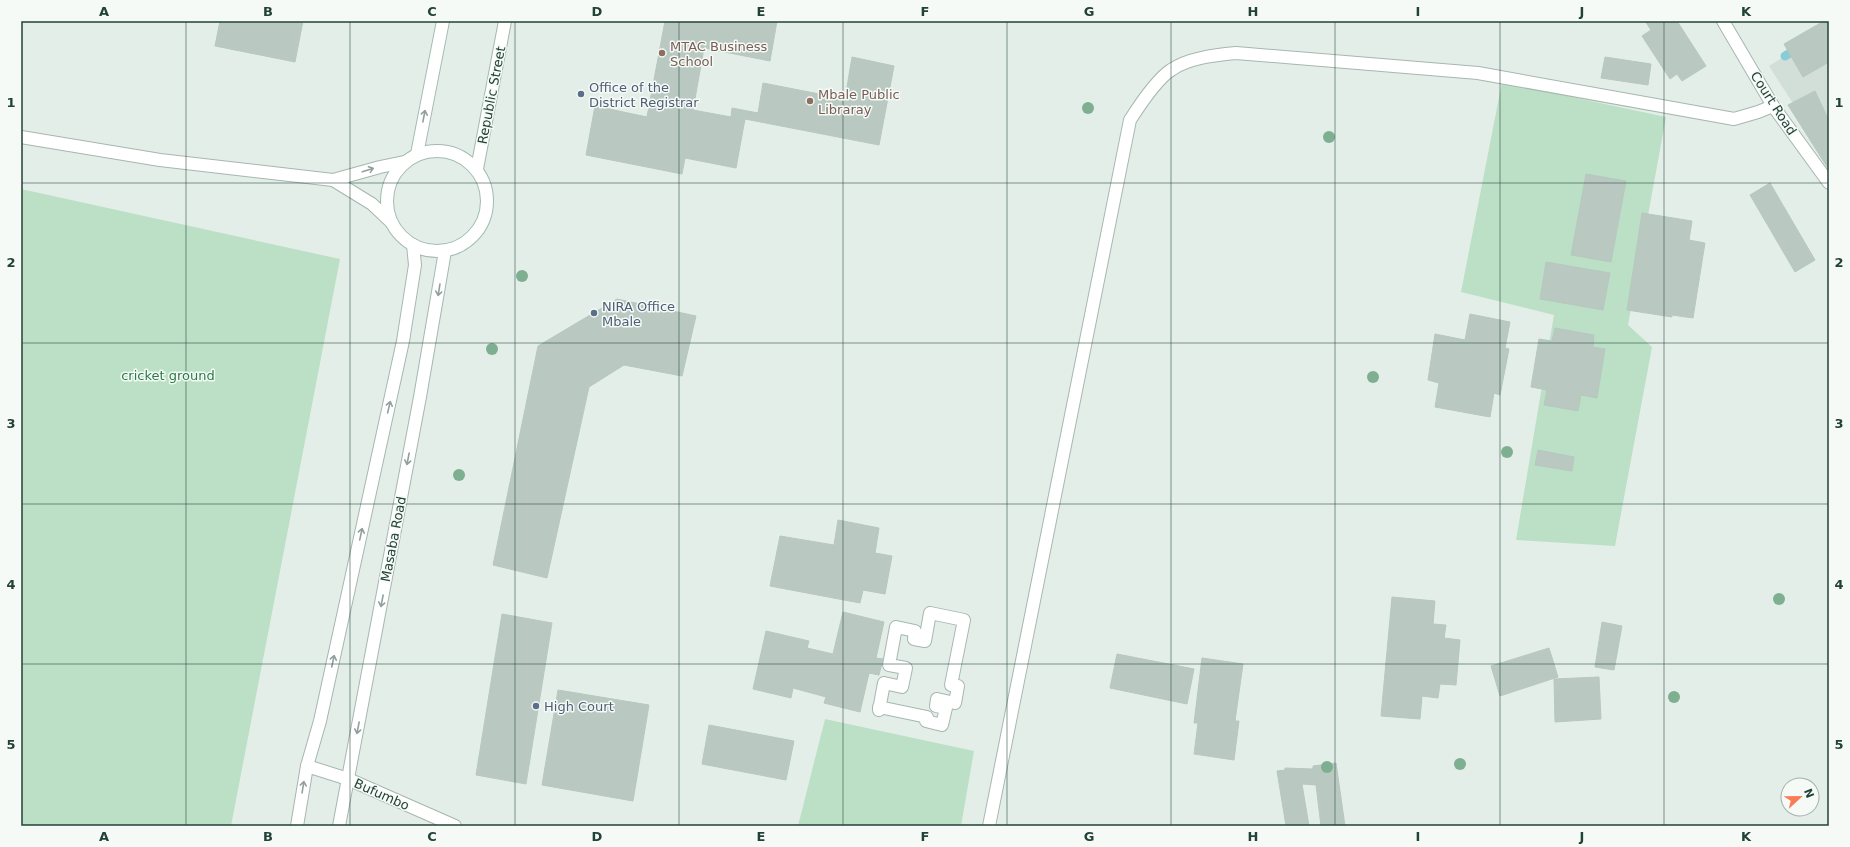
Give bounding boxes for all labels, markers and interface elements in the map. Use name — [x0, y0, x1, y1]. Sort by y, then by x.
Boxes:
text: A — [99, 4, 109, 19]
text: B — [263, 4, 273, 19]
text: C — [427, 4, 437, 19]
text: D — [592, 4, 603, 19]
text: E — [757, 4, 765, 19]
text: F — [921, 4, 929, 19]
text: G — [1084, 4, 1094, 19]
text: H — [1248, 4, 1258, 19]
text: I — [1416, 4, 1420, 19]
text: J — [1579, 4, 1584, 19]
text: K — [1741, 4, 1752, 19]
place label: MTAC Business School — [670, 39, 768, 69]
street label: Republic Street — [475, 45, 508, 145]
marker: MTAC Business School — [657, 48, 667, 58]
street label: Court Road — [1748, 69, 1800, 138]
place label: Office of the District Registrar — [589, 80, 699, 110]
place label: Mbale Public Libraray — [818, 87, 900, 117]
marker: Office of the District Registrar — [576, 89, 586, 99]
text: 1 — [6, 95, 16, 110]
text: 1 — [1834, 95, 1844, 110]
marker: Mbale Public Libraray — [805, 96, 815, 106]
one-way arrow — [421, 110, 429, 123]
one-way arrow — [362, 166, 374, 174]
text: 2 — [6, 255, 16, 270]
text: 2 — [1834, 255, 1844, 270]
one-way arrow — [435, 283, 443, 296]
place label: NIRA Office Mbale — [602, 299, 675, 329]
marker: NIRA Office Mbale — [589, 308, 599, 318]
park label: cricket ground — [121, 368, 215, 383]
one-way arrow — [385, 401, 393, 414]
text: 3 — [6, 416, 16, 431]
text: 3 — [1834, 416, 1844, 431]
one-way arrow — [404, 452, 412, 465]
street label: Masaba Road — [378, 495, 409, 583]
one-way arrow — [357, 528, 365, 541]
text: 4 — [6, 577, 16, 592]
text: 4 — [1834, 577, 1844, 592]
one-way arrow — [377, 594, 385, 607]
one-way arrow — [329, 655, 337, 668]
place label: High Court — [544, 699, 614, 714]
marker: High Court — [531, 701, 541, 711]
one-way arrow — [353, 721, 361, 734]
text: 5 — [6, 737, 16, 752]
text: 5 — [1834, 737, 1844, 752]
street label: Bufumbo — [352, 776, 412, 813]
north arrow — [1780, 777, 1820, 817]
one-way arrow — [299, 781, 307, 794]
text: N — [1801, 787, 1817, 800]
text: A — [99, 829, 109, 844]
text: B — [263, 829, 273, 844]
text: C — [427, 829, 437, 844]
text: D — [592, 829, 603, 844]
text: E — [757, 829, 765, 844]
text: F — [921, 829, 929, 844]
text: G — [1084, 829, 1094, 844]
text: H — [1248, 829, 1258, 844]
text: I — [1416, 829, 1420, 844]
text: J — [1579, 829, 1584, 844]
text: K — [1741, 829, 1752, 844]

